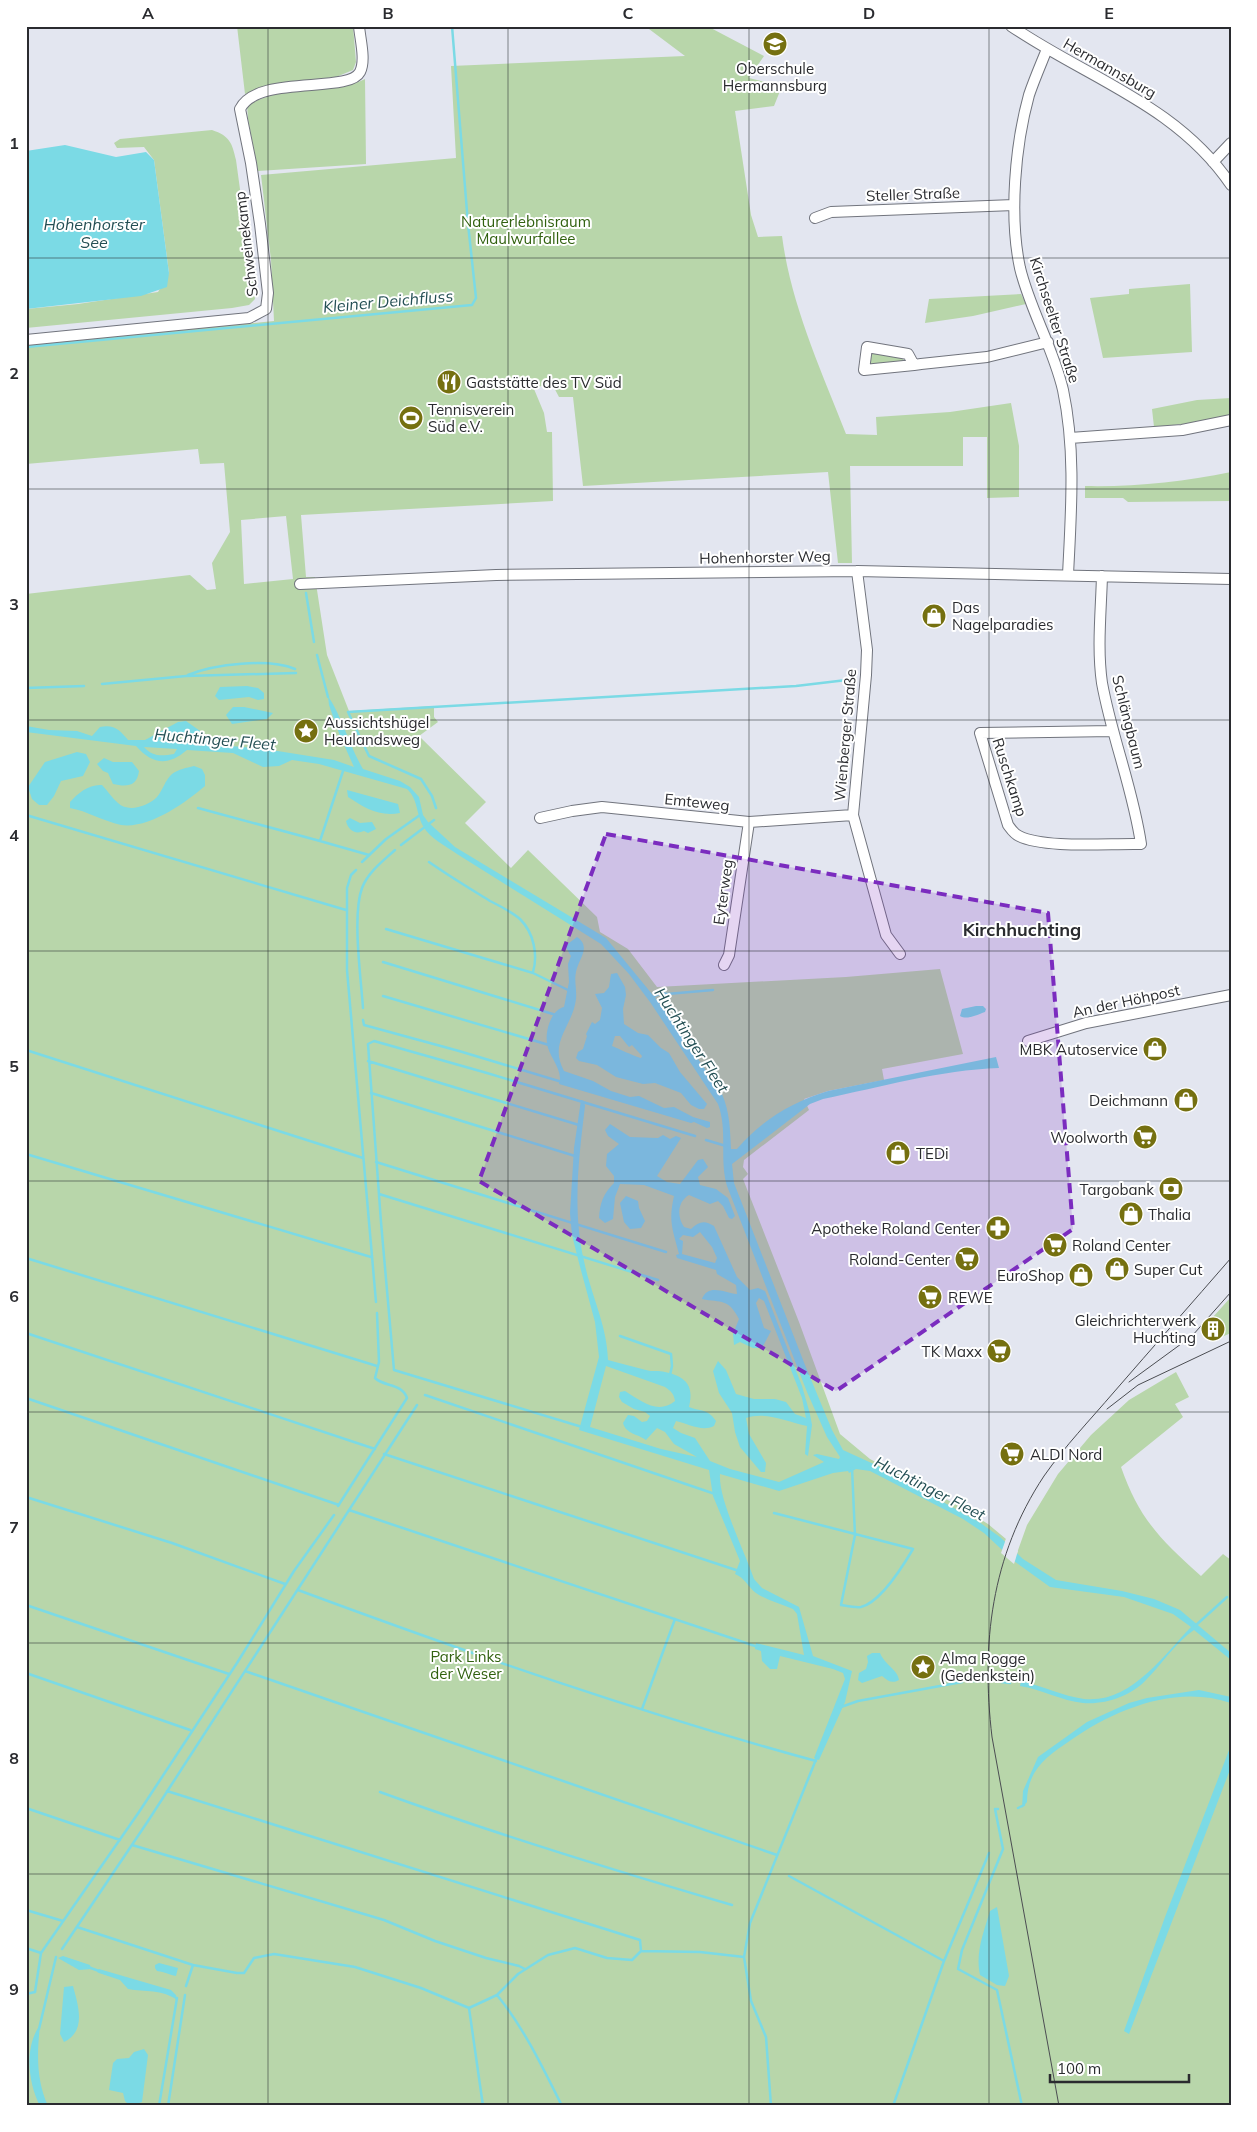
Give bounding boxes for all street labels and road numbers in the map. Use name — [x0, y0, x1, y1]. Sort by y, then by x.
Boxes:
street label: Hermannsburg — [1060, 34, 1160, 102]
street label: Steller Straße — [866, 183, 960, 205]
street label: Schweinekamp — [230, 190, 262, 298]
street label: Kirchseelter Straße — [1026, 255, 1084, 385]
street label: Hohenhorster Weg — [699, 546, 831, 568]
street label: Wienberger Straße — [830, 668, 860, 802]
street label: Schlängbaum — [1108, 673, 1150, 771]
street label: Ruschkamp — [988, 735, 1032, 819]
street label: Emteweg — [664, 789, 730, 815]
street label: Eyterweg — [709, 858, 737, 926]
street label: An der Höhpost — [1071, 980, 1181, 1022]

